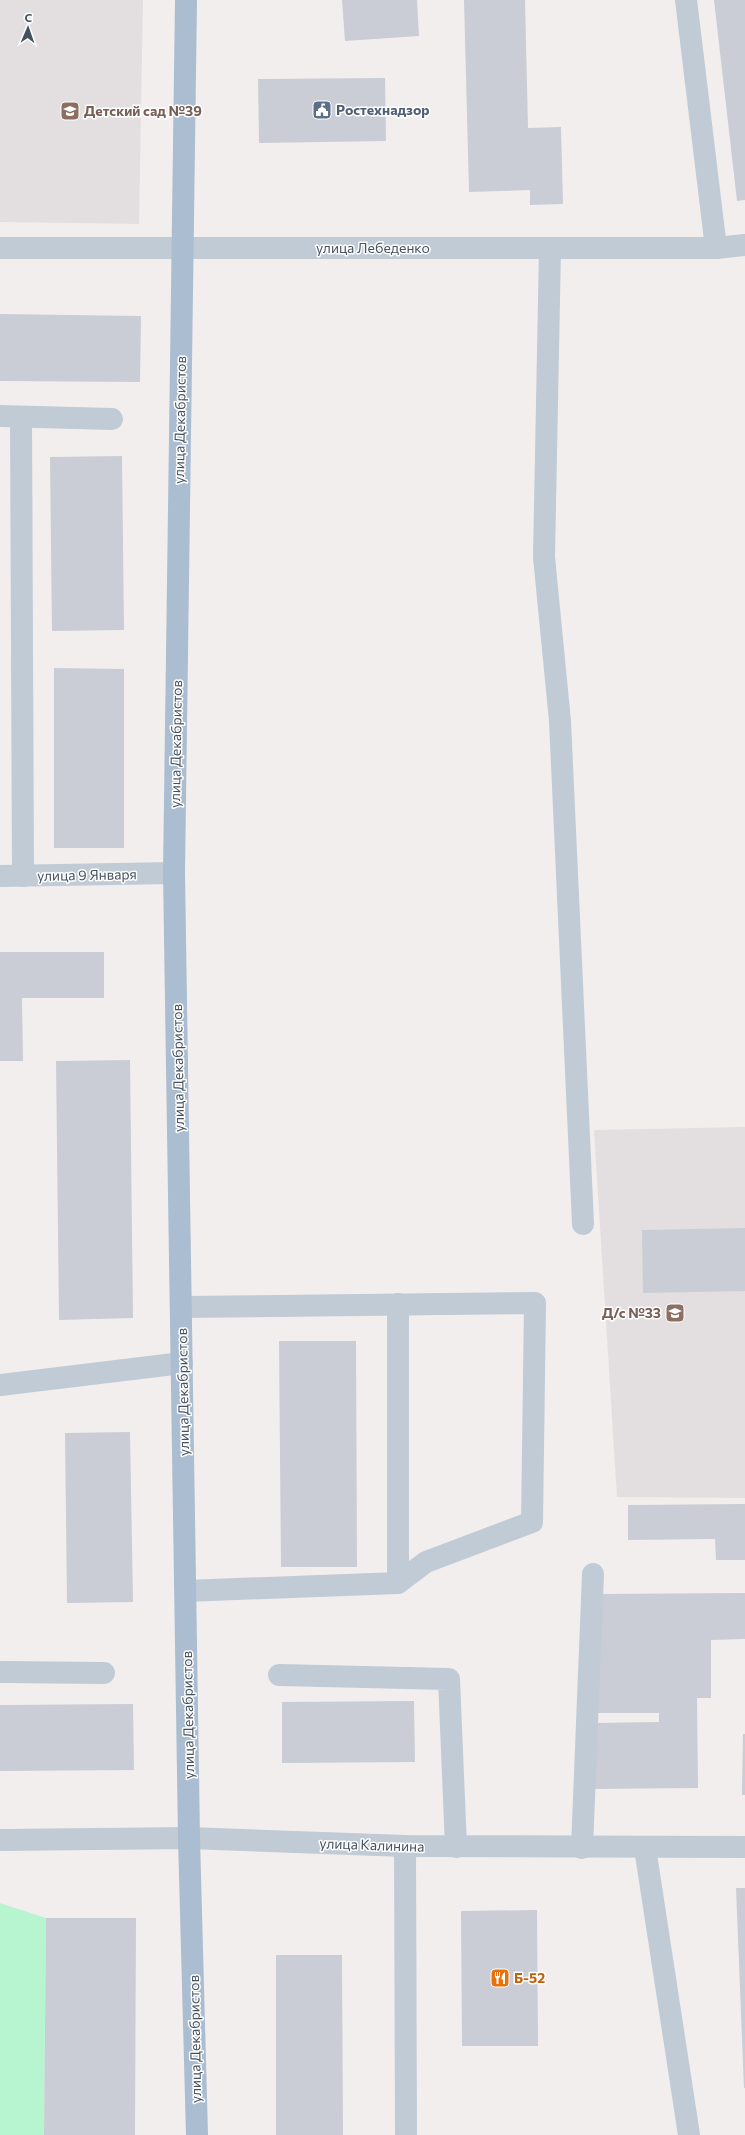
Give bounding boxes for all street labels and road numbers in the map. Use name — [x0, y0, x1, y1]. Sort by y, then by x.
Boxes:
street label: улица Лебеденко — [316, 239, 430, 256]
street label: улица Декабристов — [170, 356, 189, 484]
street label: улица Декабристов — [166, 680, 185, 808]
street label: улица 9 Января — [37, 865, 137, 884]
street label: улица Декабристов — [168, 1004, 187, 1132]
street label: улица Декабристов — [173, 1328, 192, 1456]
street label: улица Декабристов — [178, 1651, 197, 1779]
street label: улица Калинина — [319, 1834, 425, 1855]
street label: улица Декабристов — [185, 1975, 204, 2103]

